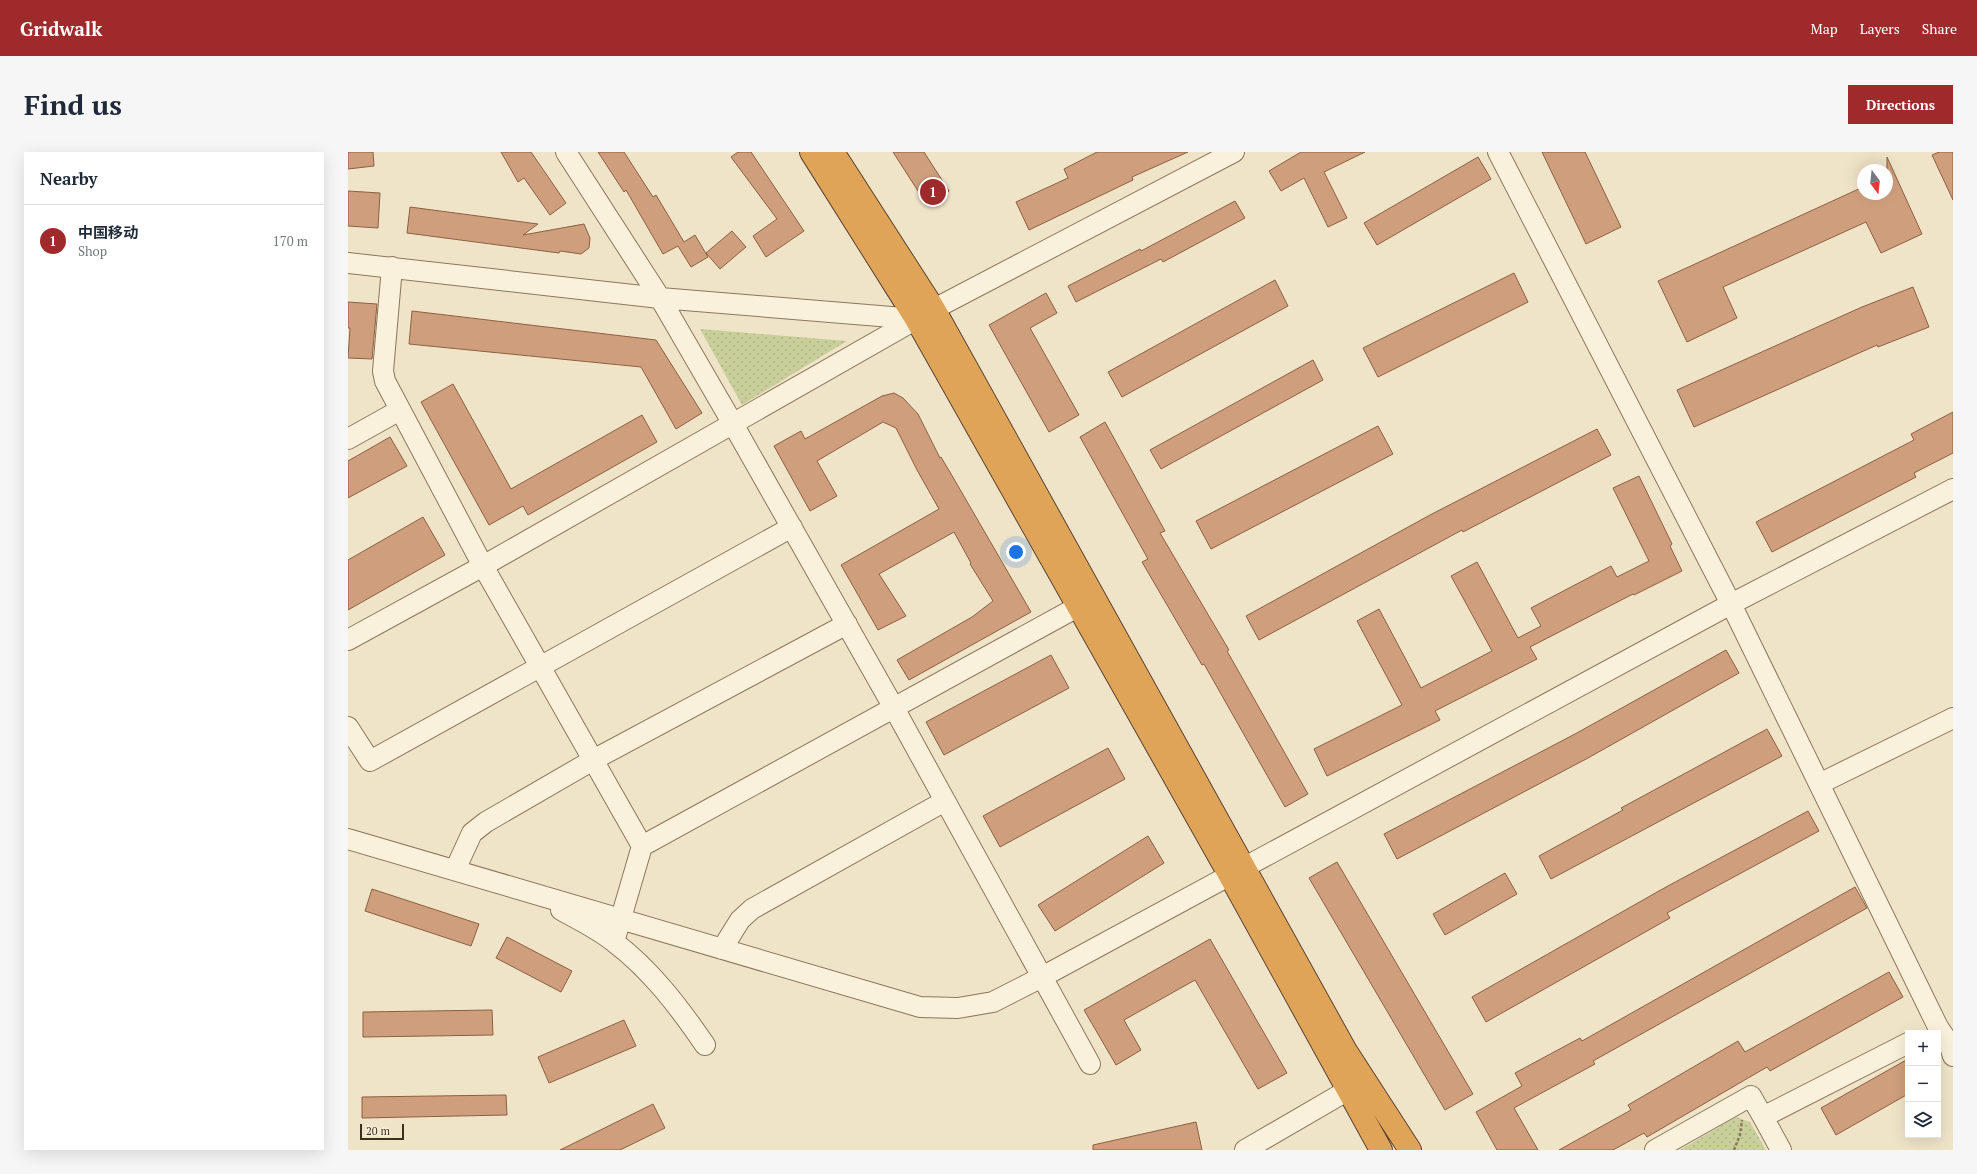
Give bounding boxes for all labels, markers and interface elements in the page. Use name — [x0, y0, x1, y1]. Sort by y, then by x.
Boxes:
text: Gridwalk — [20, 16, 102, 41]
text: Map — [1811, 19, 1838, 38]
text: Layers — [1860, 19, 1900, 38]
text: Share — [1922, 19, 1957, 38]
button: Directions — [1848, 85, 1953, 124]
text: Find us — [24, 86, 122, 123]
north arrow — [1857, 164, 1893, 200]
text: Nearby — [40, 167, 98, 190]
pin: 1 — [920, 177, 946, 207]
text: 中国移动 — [78, 222, 138, 242]
text: 1 — [49, 232, 57, 250]
text: 170 m — [273, 232, 308, 250]
text: Shop — [78, 242, 107, 260]
your location — [1006, 542, 1026, 562]
map controls — [1905, 1030, 1941, 1138]
button: + — [1905, 1030, 1941, 1066]
button: − — [1905, 1066, 1941, 1102]
button: layers — [1905, 1102, 1941, 1138]
scale bar — [360, 1122, 404, 1141]
text: 20 m — [366, 1124, 390, 1138]

